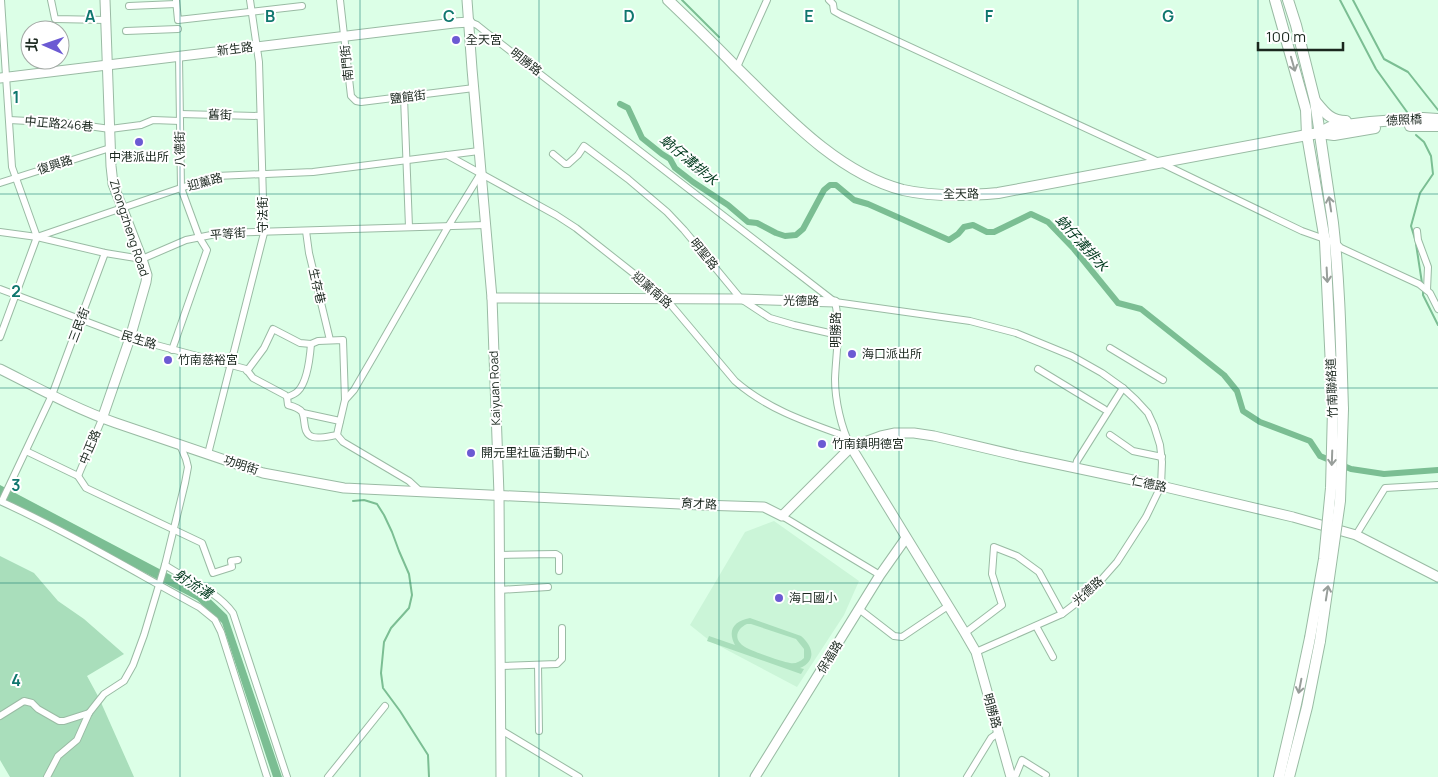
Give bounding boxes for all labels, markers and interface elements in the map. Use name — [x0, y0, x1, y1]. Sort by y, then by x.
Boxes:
text: A — [85, 5, 96, 27]
text: B — [265, 5, 275, 27]
text: C — [443, 5, 455, 27]
text: D — [623, 5, 635, 27]
text: E — [804, 5, 814, 27]
text: F — [985, 5, 994, 27]
text: G — [1162, 5, 1174, 27]
north arrow — [20, 20, 70, 70]
scale bar — [1258, 20, 1343, 52]
text: 100 m — [1266, 26, 1306, 47]
place label: 全天宮 — [466, 31, 502, 48]
marker: 全天宮 — [450, 34, 462, 46]
text: 北 — [22, 37, 41, 52]
street label: 新生路 — [216, 38, 254, 59]
street label: 南門街 — [336, 44, 357, 82]
street label: 明勝路 — [507, 44, 546, 79]
one-way arrow — [1289, 55, 1298, 71]
text: 1 — [12, 86, 20, 108]
street label: 鹽館街 — [389, 86, 427, 107]
street label: 舊街 — [208, 106, 232, 123]
street label: 德照橋 — [1386, 110, 1422, 129]
street label: 中正路246巷 — [24, 112, 94, 135]
water label: 蚋仔溝排水 — [656, 130, 723, 190]
street label: 八德街 — [171, 131, 188, 167]
marker: 中港派出所 — [133, 136, 145, 148]
place label: 中港派出所 — [109, 148, 169, 165]
street label: 復興路 — [35, 151, 75, 178]
street label: 迎薰路 — [185, 169, 224, 194]
street label: Zhongzheng Road — [106, 177, 153, 279]
street label: 全天路 — [943, 185, 979, 202]
one-way arrow — [1325, 196, 1335, 212]
street label: 守法街 — [254, 197, 271, 233]
water label: 蚋仔溝排水 — [1052, 210, 1114, 276]
street label: 平等街 — [209, 224, 247, 243]
street label: 明聖路 — [686, 234, 722, 273]
street label: 生存巷 — [305, 266, 330, 305]
street label: 迎薰南路 — [629, 267, 676, 312]
one-way arrow — [1322, 267, 1331, 283]
text: 2 — [11, 280, 21, 302]
street label: 光德路 — [783, 292, 819, 309]
street label: 三民街 — [64, 305, 93, 345]
street label: 明勝路 — [827, 312, 844, 348]
street label: 民生路 — [119, 326, 159, 353]
place label: 海口派出所 — [862, 345, 922, 362]
marker: 海口派出所 — [846, 348, 858, 360]
street label: Kaiyuan Road — [485, 350, 504, 426]
place label: 竹南慈裕宮 — [178, 351, 238, 368]
marker: 竹南慈裕宮 — [162, 354, 174, 366]
street label: 竹南聯絡道 — [1322, 358, 1341, 418]
street label: 中正路 — [75, 427, 104, 467]
place label: 竹南鎮明德宮 — [832, 435, 904, 452]
marker: 竹南鎮明德宮 — [816, 438, 828, 450]
place label: 開元里社區活動中心 — [481, 444, 589, 461]
marker: 開元里社區活動中心 — [465, 447, 477, 459]
one-way arrow — [1327, 450, 1336, 466]
street label: 功明街 — [221, 451, 261, 478]
street label: 仁德路 — [1130, 471, 1168, 496]
text: 3 — [11, 474, 21, 496]
street label: 育才路 — [681, 494, 717, 513]
water label: 射流溝 — [170, 564, 218, 604]
street label: 光德路 — [1069, 572, 1107, 609]
one-way arrow — [1323, 585, 1333, 601]
place label: 海口國小 — [789, 589, 837, 606]
marker: 海口國小 — [773, 592, 785, 604]
street label: 保福路 — [813, 637, 846, 677]
text: 4 — [11, 669, 21, 691]
one-way arrow — [1295, 677, 1304, 693]
street label: 明勝路 — [979, 691, 1006, 731]

